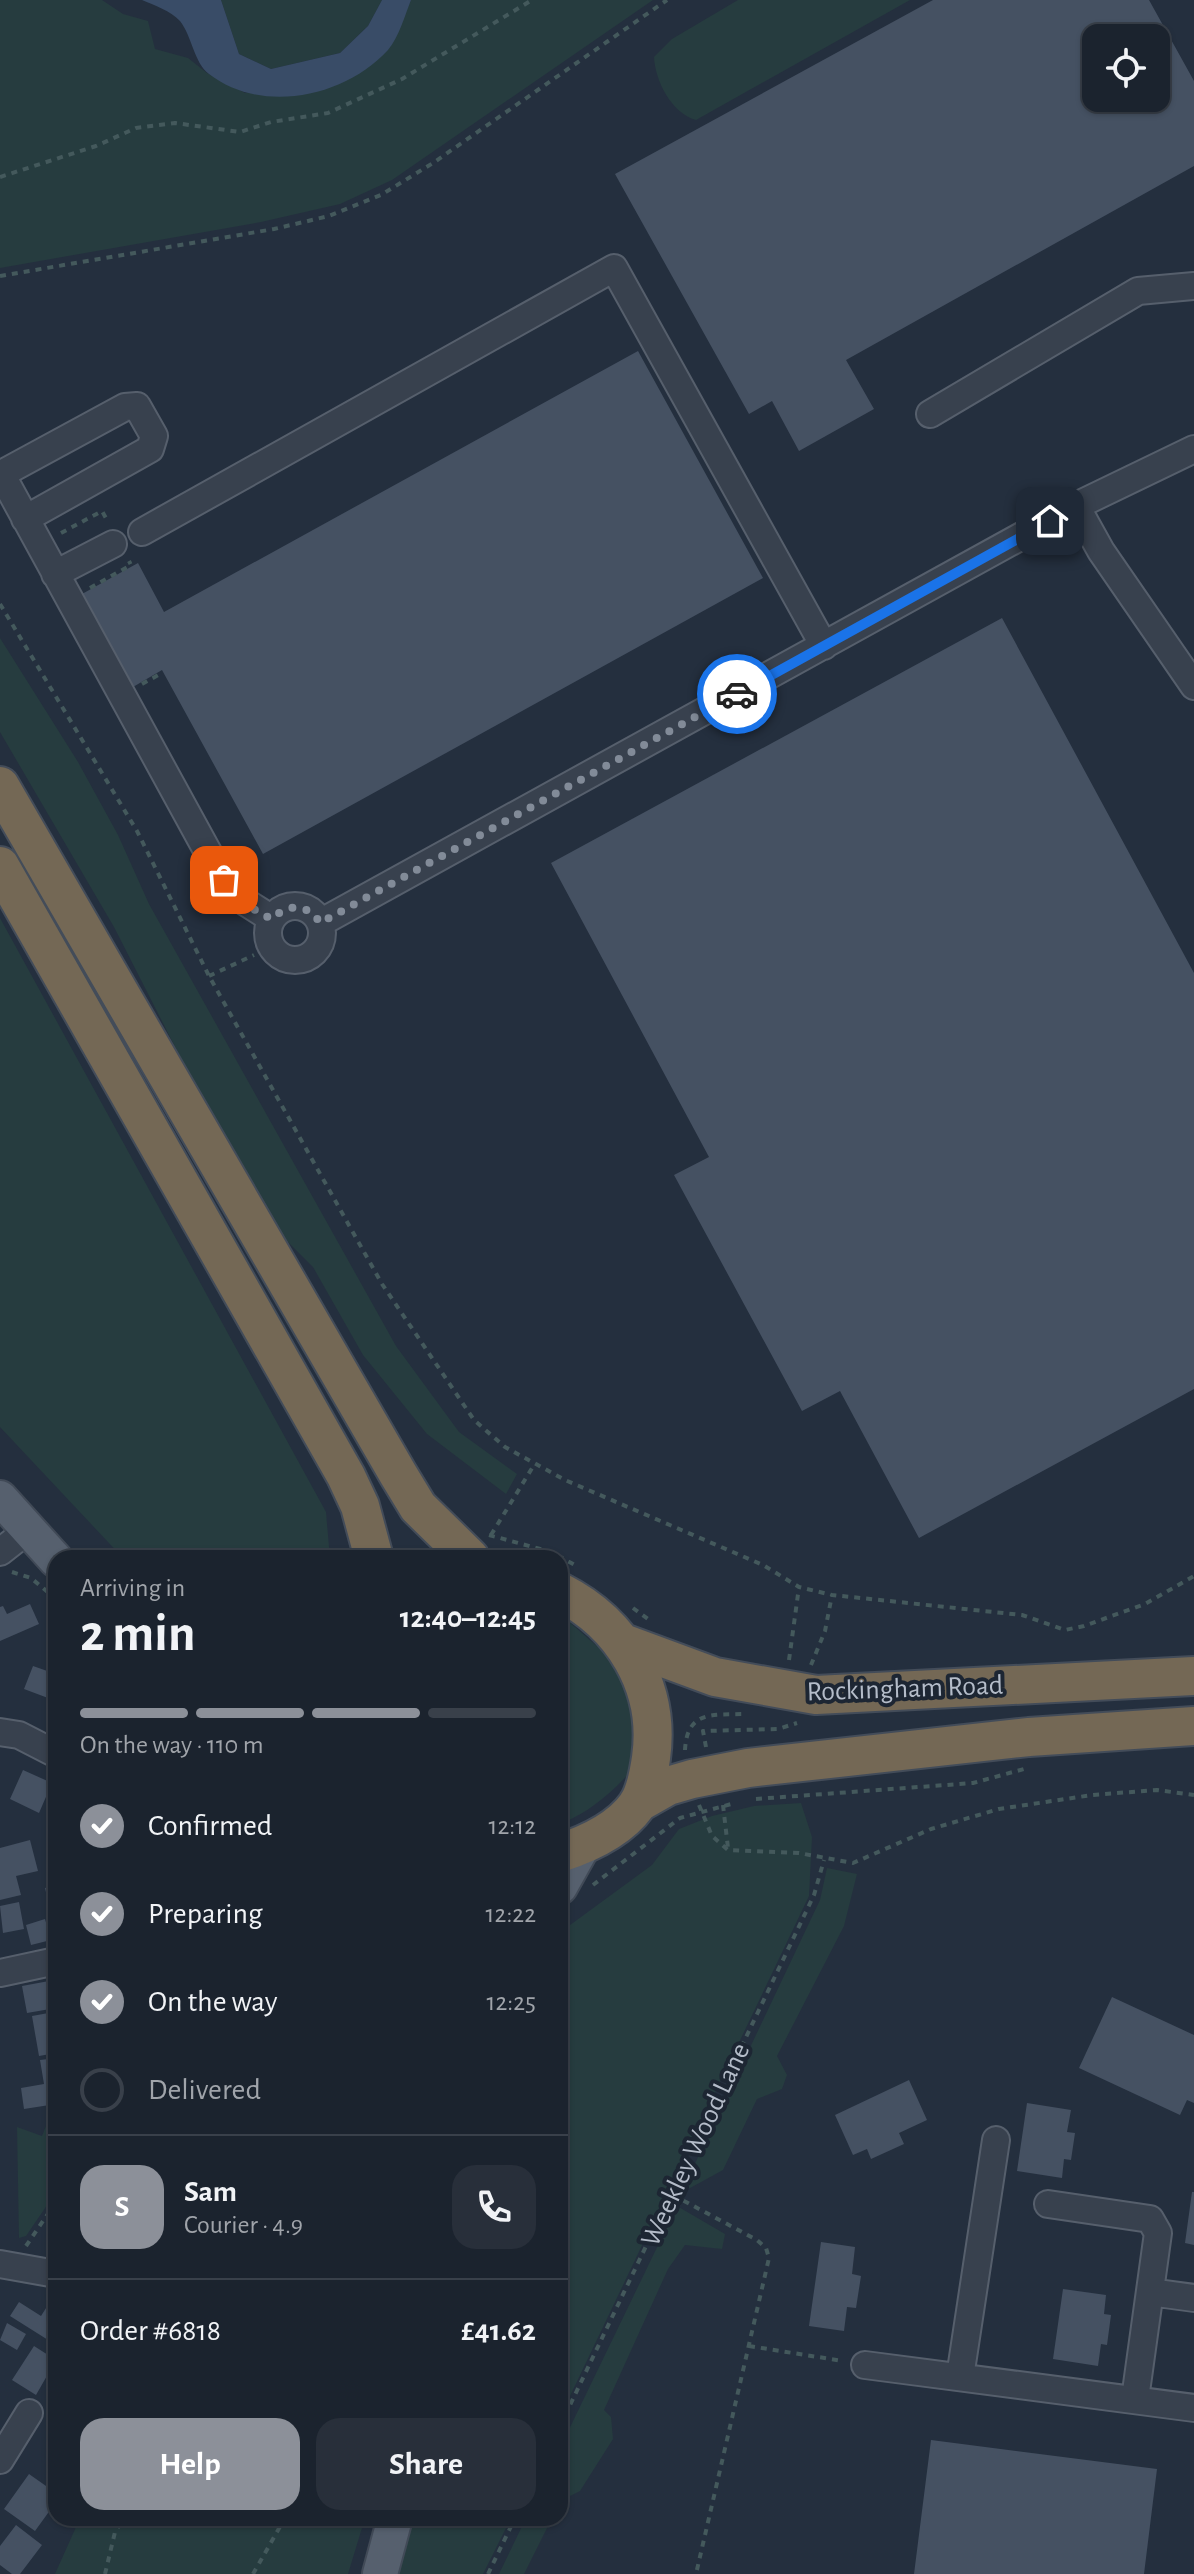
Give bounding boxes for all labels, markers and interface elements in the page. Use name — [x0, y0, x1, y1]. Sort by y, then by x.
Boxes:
map controls — [1082, 24, 1170, 112]
button: locate — [1082, 24, 1170, 112]
pin — [1016, 487, 1084, 555]
icon: home — [1028, 499, 1072, 543]
courier — [697, 654, 777, 734]
icon: car — [715, 672, 759, 716]
pin — [190, 846, 258, 914]
icon: bag — [202, 858, 246, 902]
text: Arriving in — [80, 1575, 185, 1601]
text: 12:40–12:45 — [400, 1603, 536, 1633]
text: 2 min — [80, 1608, 195, 1660]
street label: Rockingham Road — [806, 1672, 1004, 1706]
text: On the way · 110 m — [80, 1732, 263, 1758]
icon: check — [80, 1804, 124, 1848]
text: Confirmed — [148, 1811, 272, 1841]
text: 12:12 — [488, 1813, 536, 1839]
icon: check — [80, 1892, 124, 1936]
text: Preparing — [148, 1899, 263, 1929]
text: 12:22 — [486, 1901, 536, 1927]
icon: check — [80, 1980, 124, 2024]
text: On the way — [148, 1987, 277, 2017]
text: 12:25 — [487, 1989, 536, 2015]
street label: Weekley Wood Lane — [637, 2039, 755, 2251]
text: Delivered — [148, 2075, 261, 2105]
button: phone — [452, 2165, 536, 2249]
text: Sam — [184, 2177, 237, 2207]
text: S — [115, 2192, 129, 2222]
text: Courier · 4.9 — [184, 2212, 303, 2238]
text: Order #6818 — [80, 2316, 221, 2346]
text: £41.62 — [461, 2316, 536, 2346]
button: Help — [80, 2418, 300, 2510]
button: Share — [316, 2418, 536, 2510]

